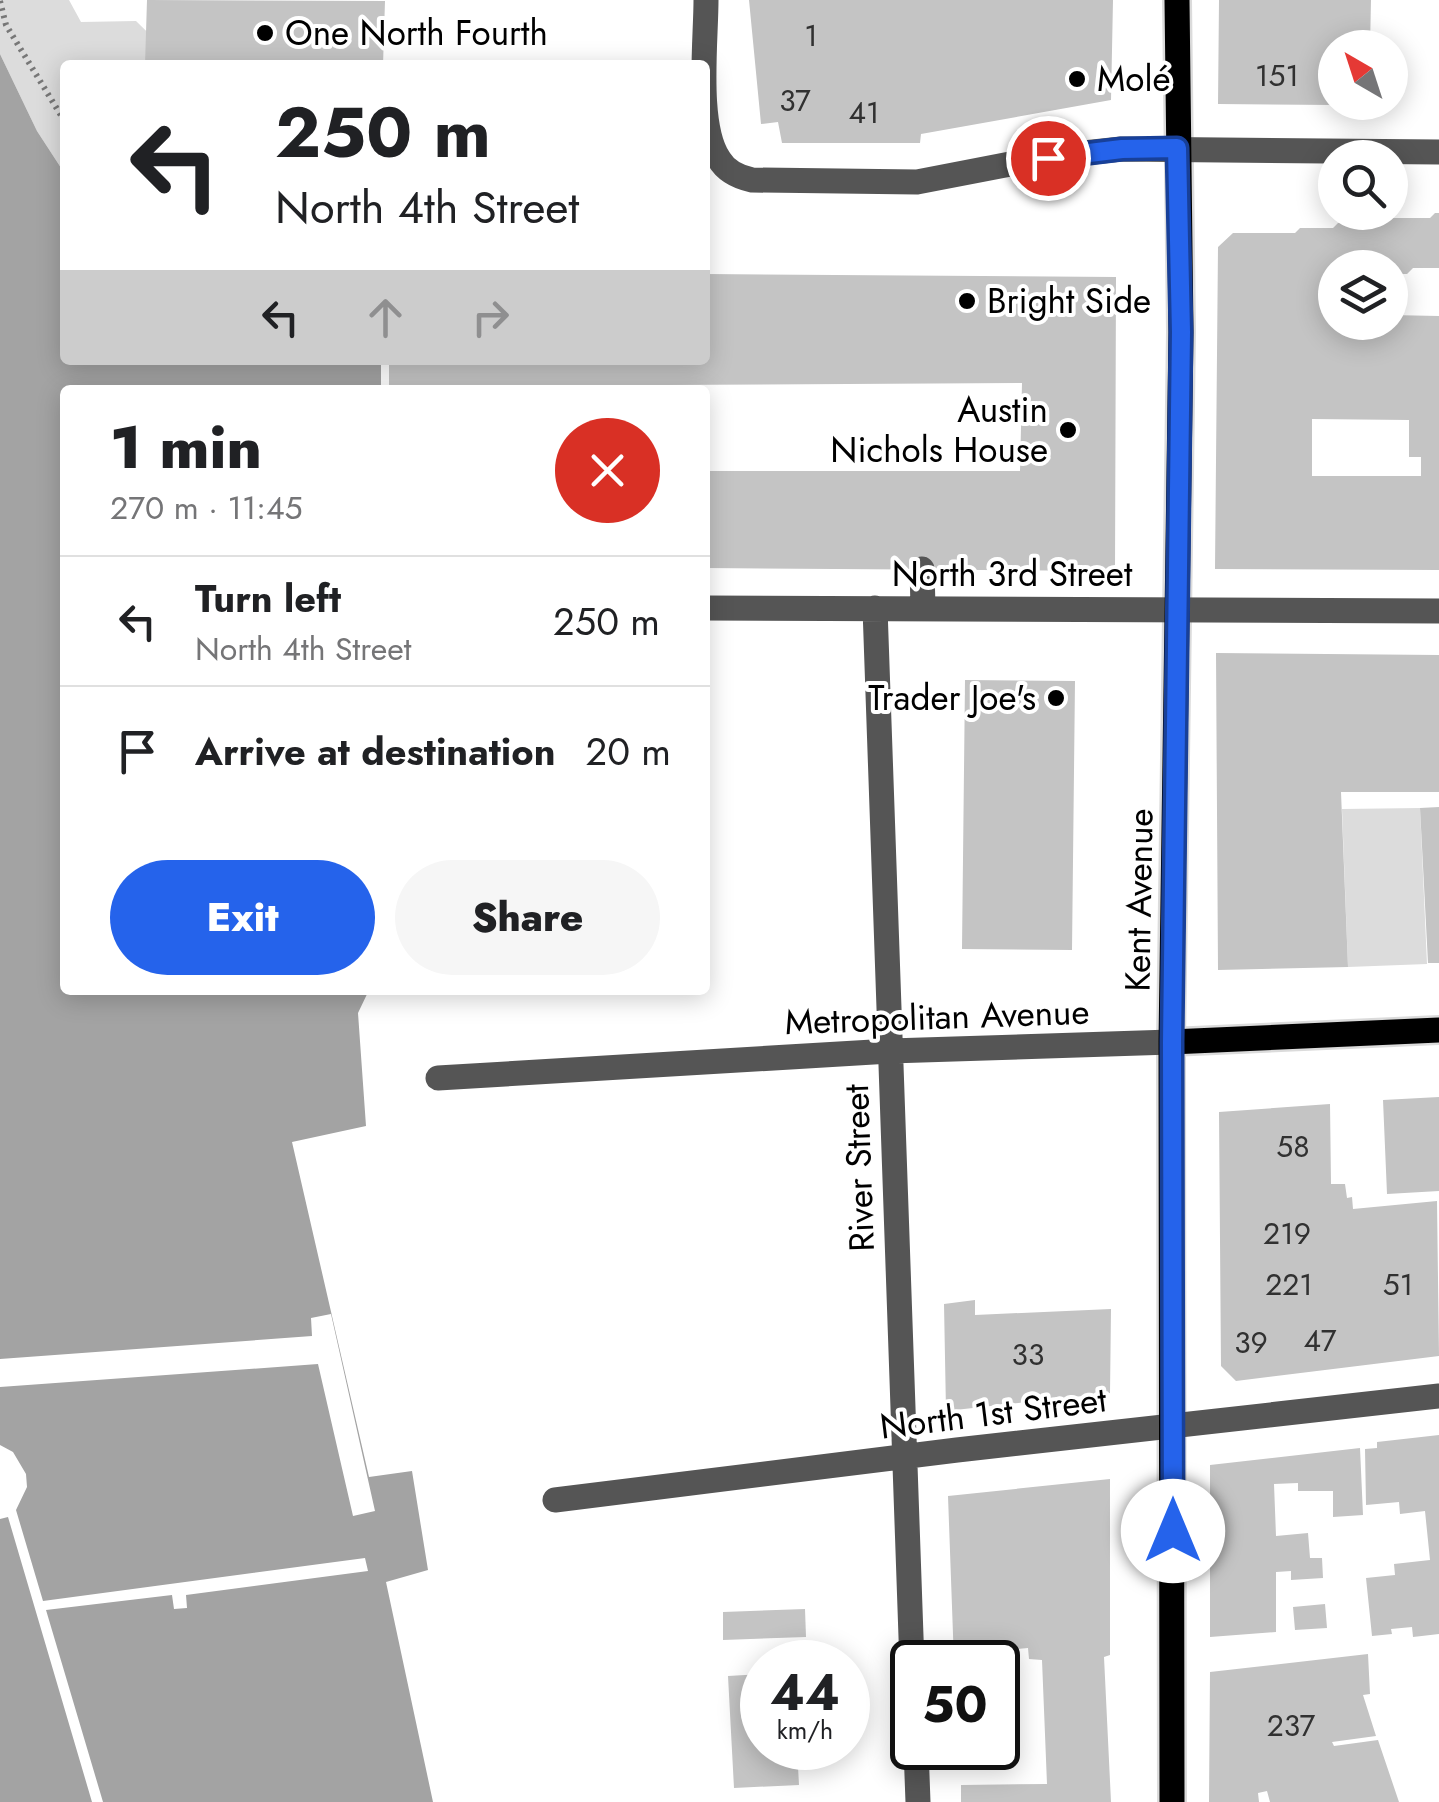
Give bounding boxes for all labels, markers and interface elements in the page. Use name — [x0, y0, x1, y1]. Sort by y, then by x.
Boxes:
place label: One North Fourth — [285, 8, 548, 58]
house number: 1 — [804, 14, 818, 57]
marker: One North Fourth — [254, 22, 276, 44]
north arrow — [1318, 30, 1408, 120]
map controls — [1318, 30, 1408, 340]
place label: Molé — [1097, 54, 1171, 104]
house number: 151 — [1255, 54, 1299, 97]
marker: Molé — [1066, 68, 1088, 90]
house number: 37 — [779, 79, 811, 122]
text: 250 m — [275, 82, 491, 183]
house number: 41 — [849, 91, 880, 134]
icon: left — [110, 100, 240, 230]
pin — [1006, 116, 1091, 201]
icon: arrive — [1021, 131, 1076, 186]
button: search — [1318, 140, 1408, 230]
text: North 4th Street — [275, 175, 579, 240]
button: layers — [1318, 250, 1408, 340]
place label: Bright Side — [987, 276, 1151, 326]
icon: left — [253, 290, 308, 345]
icon: ahead — [358, 290, 413, 345]
icon: right — [463, 290, 518, 345]
marker: Bright Side — [956, 290, 978, 312]
place label: Austin Nichols House — [830, 385, 1048, 475]
text: 1 min — [110, 404, 262, 491]
button: close — [555, 418, 660, 523]
marker: Austin Nichols House — [1057, 419, 1079, 441]
text: 270 m · 11:45 — [110, 485, 303, 531]
street label: North 3rd Street — [892, 549, 1133, 599]
text: Turn left — [195, 571, 341, 626]
icon: left — [110, 594, 165, 649]
text: 250 m — [553, 594, 660, 649]
text: North 4th Street — [195, 626, 411, 672]
place label: Trader Joe's — [868, 673, 1036, 723]
marker: Trader Joe's — [1045, 687, 1067, 709]
icon: arrive — [110, 724, 165, 779]
text: Arrive at destination — [195, 724, 556, 779]
text: 20 m — [586, 724, 671, 779]
street label: Kent Avenue — [1112, 808, 1166, 992]
button: Exit — [110, 860, 375, 975]
button: Share — [395, 860, 660, 975]
street label: Metropolitan Avenue — [784, 987, 1090, 1047]
street label: River Street — [831, 1083, 887, 1253]
house number: 58 — [1276, 1125, 1310, 1168]
house number: 219 — [1263, 1212, 1311, 1255]
house number: 221 — [1265, 1263, 1313, 1306]
house number: 51 — [1383, 1263, 1413, 1306]
house number: 47 — [1303, 1319, 1337, 1362]
house number: 39 — [1234, 1321, 1268, 1364]
house number: 33 — [1012, 1333, 1044, 1376]
street label: North 1st Street — [877, 1374, 1110, 1452]
position arrow — [1121, 1479, 1225, 1583]
speed limit sign: 50 — [890, 1640, 1020, 1770]
text: 44 — [770, 1656, 840, 1729]
house number: 237 — [1267, 1704, 1316, 1747]
text: km/h — [777, 1712, 833, 1748]

